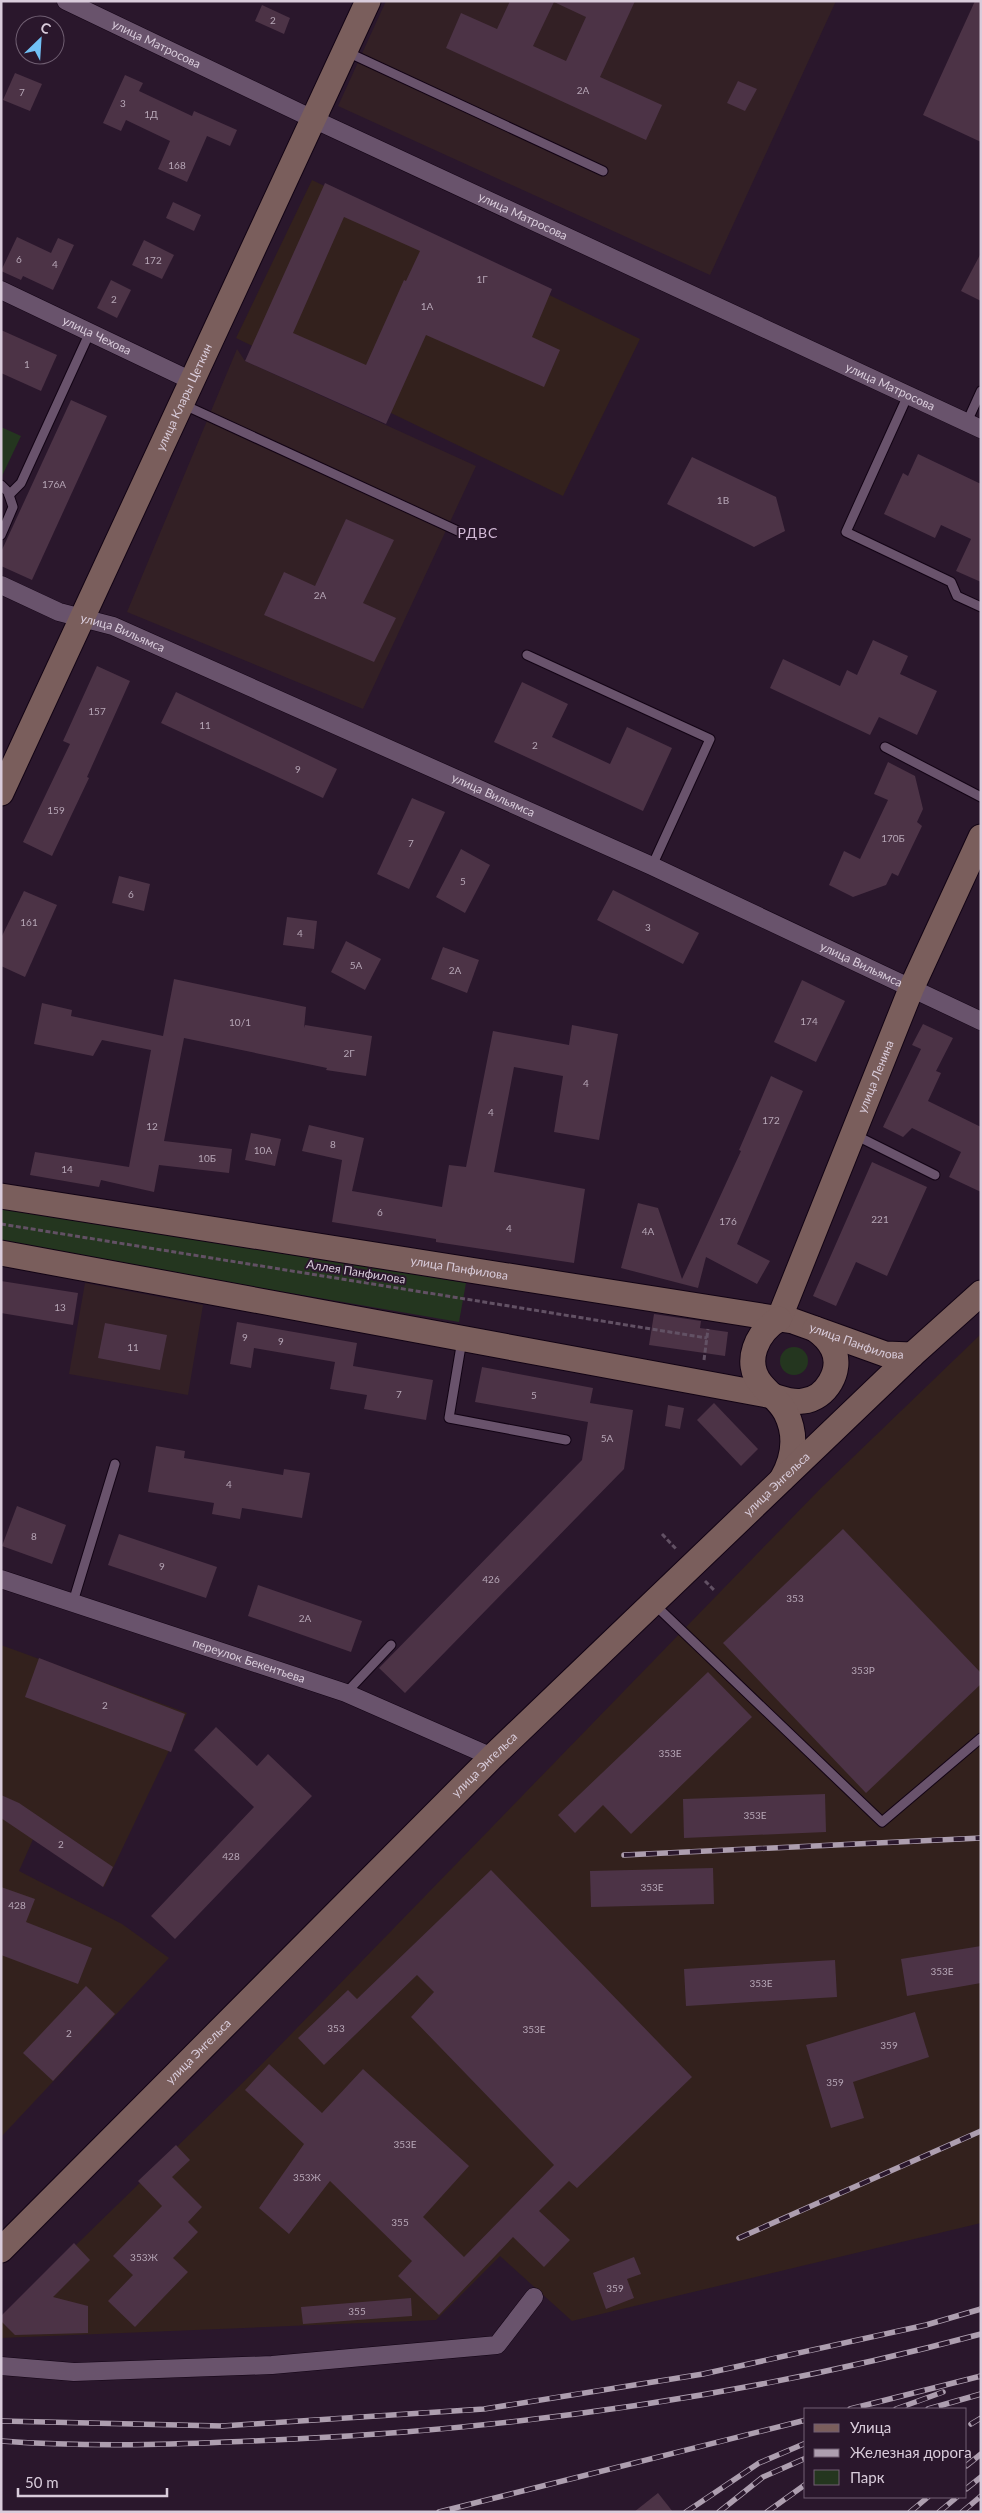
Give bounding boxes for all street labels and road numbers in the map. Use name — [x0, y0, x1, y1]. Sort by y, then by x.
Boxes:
street label: улица Матросова — [110, 16, 203, 71]
street label: улица Матросова — [476, 189, 570, 243]
street label: улица Чехова — [60, 312, 134, 358]
street label: улица Клары Цеткин — [153, 341, 215, 453]
street label: улица Матросова — [843, 359, 937, 414]
street label: улица Вильямса — [79, 610, 167, 655]
street label: улица Вильямса — [450, 770, 537, 820]
street label: улица Вильямса — [818, 938, 905, 990]
street label: улица Ленина — [854, 1038, 897, 1115]
street label: улица Панфилова — [410, 1253, 509, 1283]
street label: Аллея Панфилова — [305, 1256, 407, 1287]
street label: улица Панфилова — [808, 1320, 904, 1362]
street label: улица Энгельса — [740, 1449, 813, 1519]
street label: переулок Бекентьева — [191, 1635, 307, 1686]
street label: улица Энгельса — [448, 1729, 520, 1800]
street label: улица Энгельса — [163, 2015, 234, 2087]

